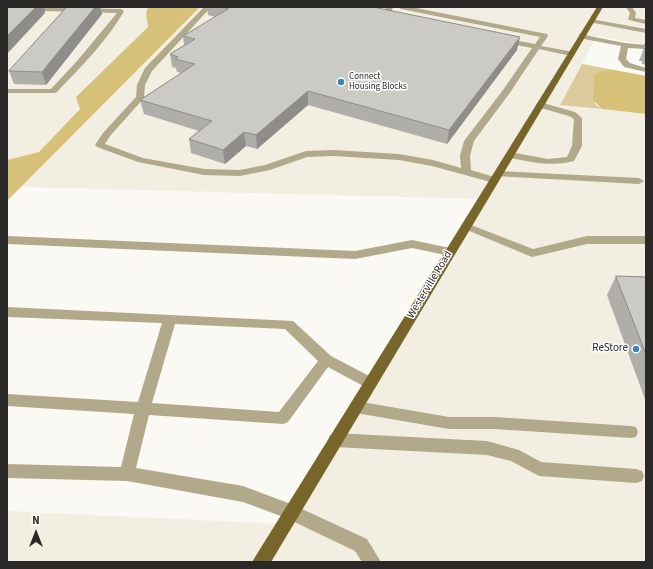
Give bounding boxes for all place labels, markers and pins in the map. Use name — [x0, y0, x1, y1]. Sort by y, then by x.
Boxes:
place label: Connect Housing Blocks — [349, 72, 407, 93]
marker: Connect Housing Blocks — [336, 77, 346, 87]
place label: ReStore — [592, 342, 628, 356]
marker: ReStore — [631, 344, 641, 354]

